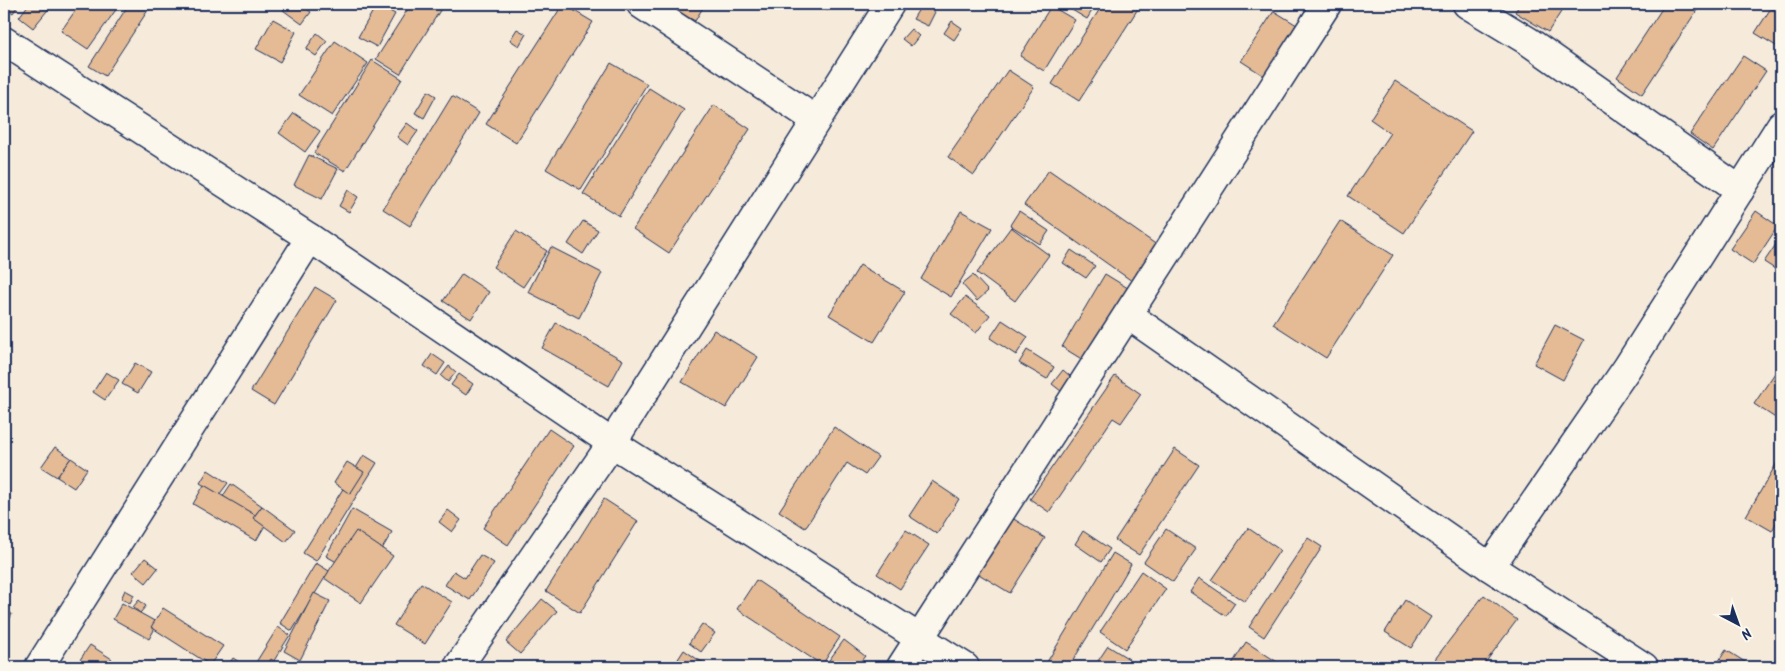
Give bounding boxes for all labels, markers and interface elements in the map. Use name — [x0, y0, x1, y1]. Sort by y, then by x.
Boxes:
north arrow — [1712, 598, 1762, 648]
text: N — [1735, 622, 1756, 644]

